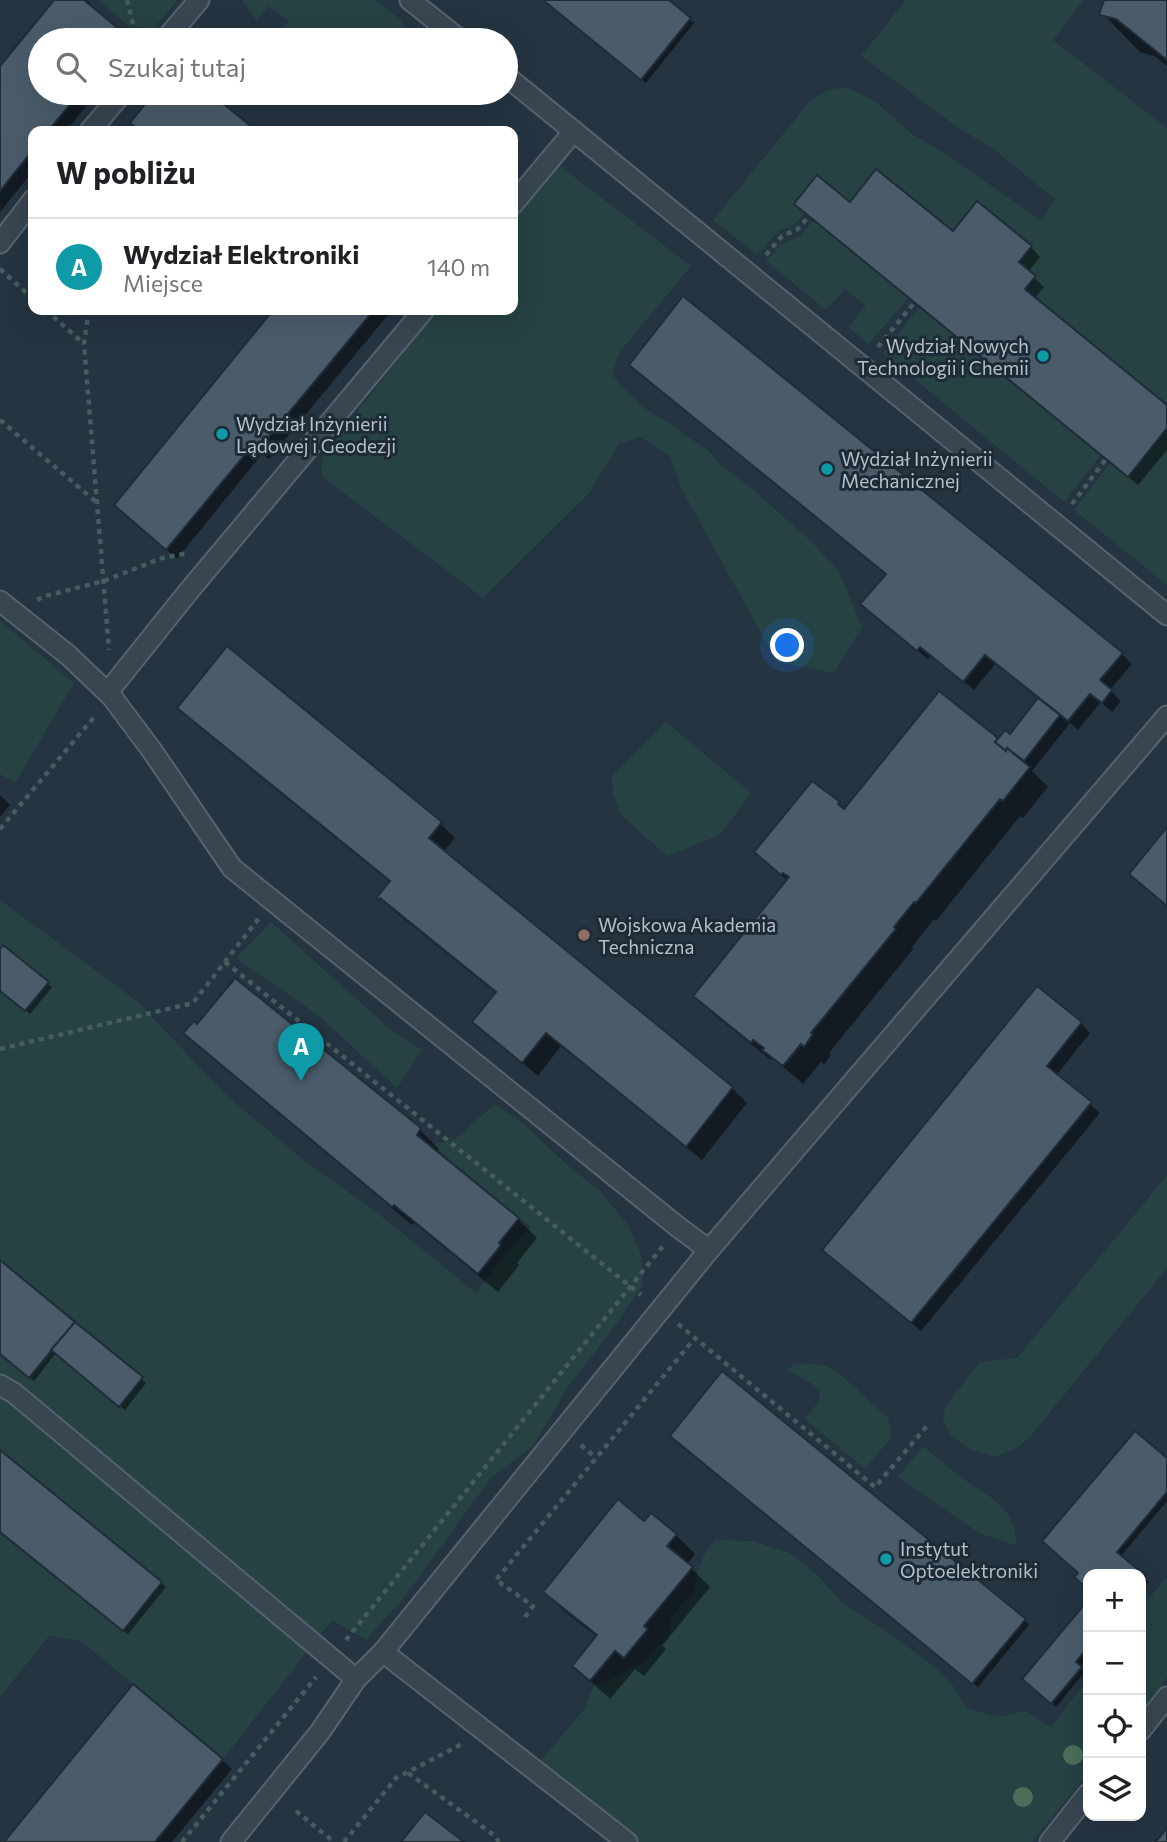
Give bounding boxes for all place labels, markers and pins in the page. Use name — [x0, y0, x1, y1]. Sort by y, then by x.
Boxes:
place label: Wydział Nowych Technologii i Chemii — [857, 334, 1029, 379]
marker: Wydział Nowych Technologii i Chemii — [1035, 348, 1051, 364]
place label: Wydział Inżynierii Lądowej i Geodezji — [236, 412, 396, 457]
marker: Wydział Inżynierii Lądowej i Geodezji — [214, 426, 230, 442]
place label: Wydział Inżynierii Mechanicznej — [841, 447, 993, 492]
marker: Wydział Inżynierii Mechanicznej — [819, 461, 835, 477]
place label: Wojskowa Akademia Techniczna — [598, 913, 776, 958]
marker: Wojskowa Akademia Techniczna — [576, 927, 592, 943]
pin: A — [278, 1023, 324, 1081]
place label: Instytut Optoelektroniki — [900, 1537, 1038, 1582]
marker: Instytut Optoelektroniki — [878, 1551, 894, 1567]

